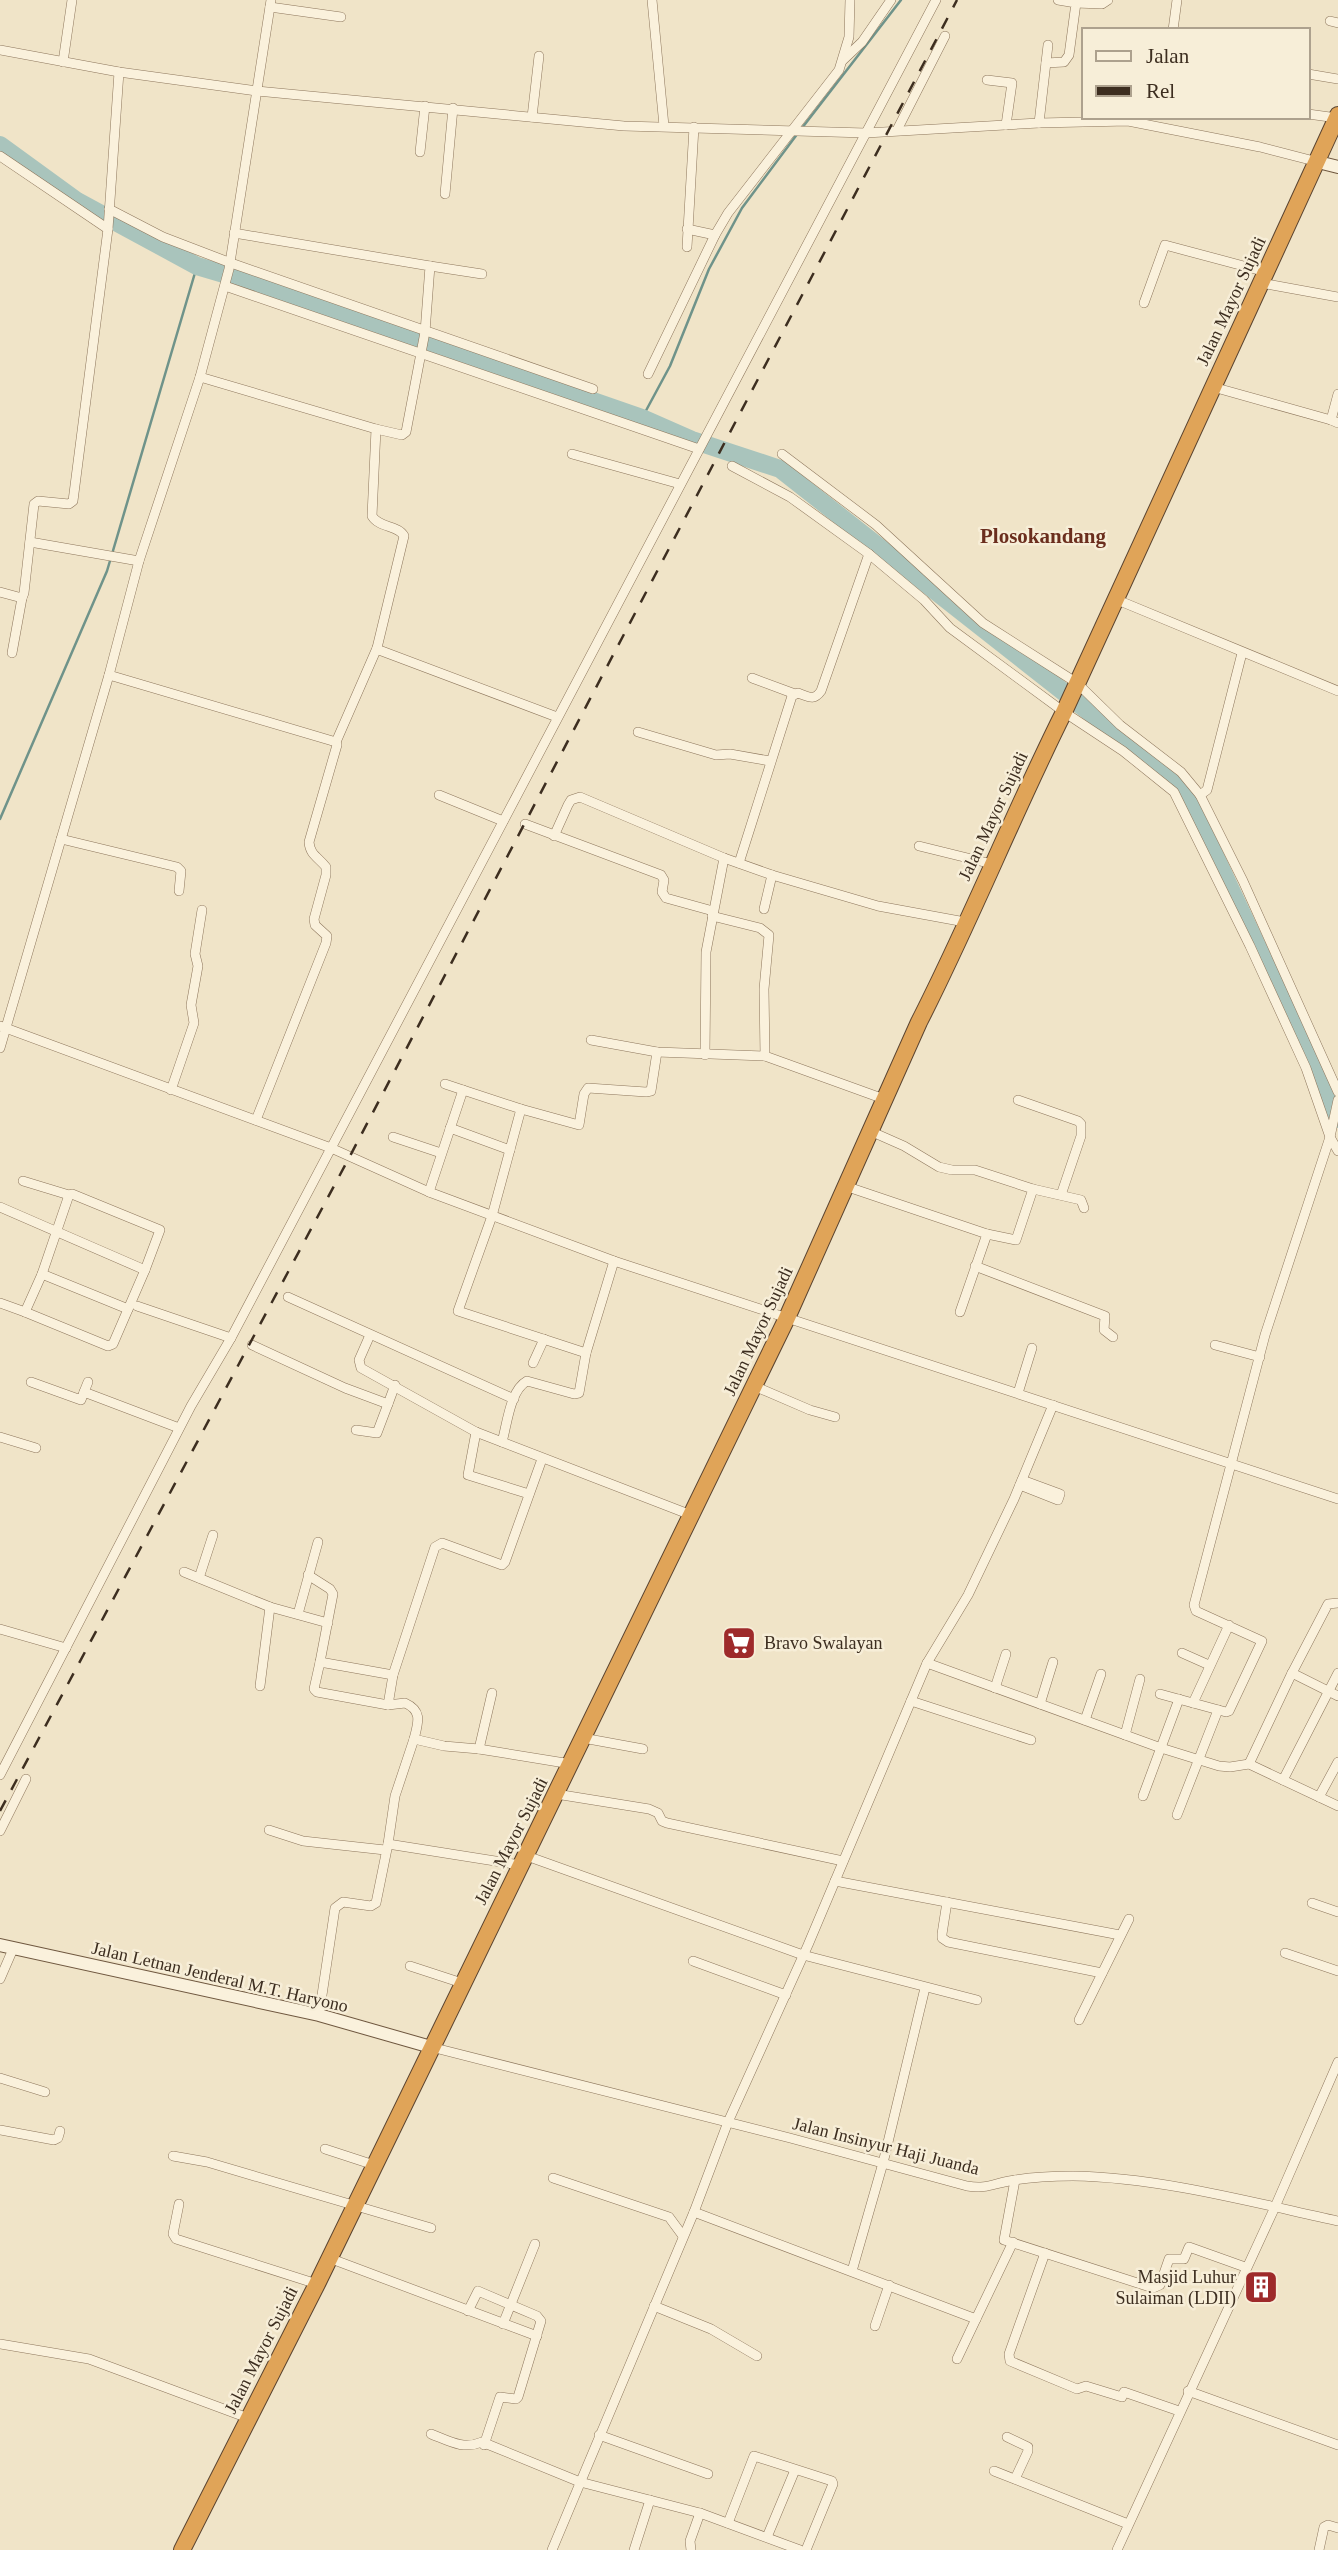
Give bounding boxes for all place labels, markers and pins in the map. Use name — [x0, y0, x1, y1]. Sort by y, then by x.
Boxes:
supermarket icon: Bravo Swalayan — [720, 1624, 758, 1662]
place label: Bravo Swalayan — [764, 1633, 882, 1653]
place label: Masjid Luhur Sulaiman (LDII) — [1116, 2267, 1236, 2309]
building icon: Masjid Luhur Sulaiman (LDII) — [1242, 2268, 1280, 2306]

